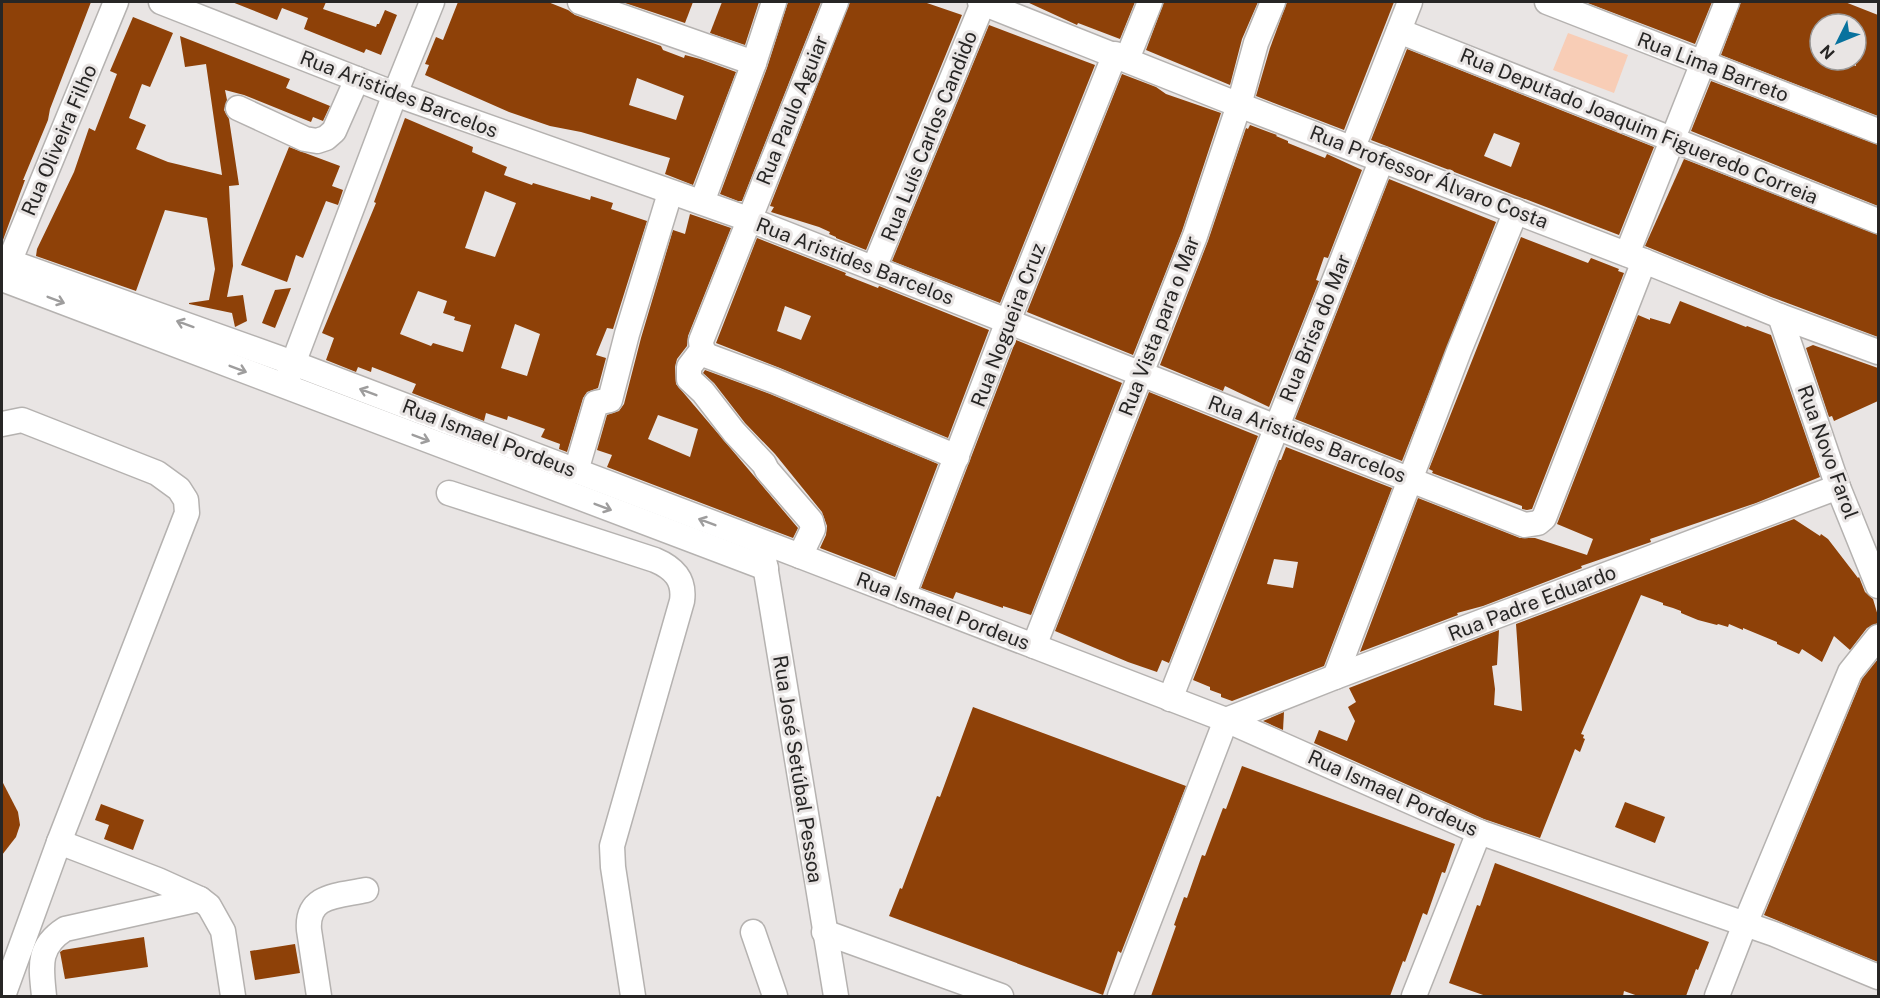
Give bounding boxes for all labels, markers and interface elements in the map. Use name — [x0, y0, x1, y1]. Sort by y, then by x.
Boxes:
north arrow — [1808, 12, 1868, 72]
street label: Rua Luís Carlos Candido — [876, 27, 982, 245]
street label: Rua Lima Barreto — [1634, 27, 1792, 107]
street label: Rua Paulo Aguiar — [751, 31, 833, 188]
text: N — [1816, 41, 1839, 63]
street label: Rua Deputado Joaquim Figueredo Correia — [1457, 43, 1821, 209]
street label: Rua Aristides Barcelos — [297, 45, 501, 143]
street label: Rua Oliveira Filho — [16, 61, 102, 219]
street label: Rua Professor Álvaro Costa — [1306, 119, 1552, 234]
street label: Rua Aristides Barcelos — [753, 212, 957, 310]
street label: Rua Vista para o Mar — [1114, 232, 1204, 419]
street label: Rua Nogueira Cruz — [966, 240, 1050, 410]
street label: Rua Brisa do Mar — [1274, 250, 1356, 405]
one-way arrow — [46, 295, 65, 306]
one-way arrow — [176, 318, 195, 329]
one-way arrow — [229, 364, 247, 375]
street label: Rua Novo Farol — [1793, 382, 1863, 522]
one-way arrow — [359, 385, 378, 396]
street label: Rua Aristides Barcelos — [1205, 390, 1409, 488]
street label: Rua Ismael Pordeus — [399, 394, 579, 482]
one-way arrow — [411, 433, 430, 444]
one-way arrow — [593, 502, 612, 513]
one-way arrow — [698, 515, 717, 526]
street label: Rua Padre Eduardo — [1445, 560, 1619, 646]
street label: Rua Ismael Pordeus — [853, 567, 1033, 655]
street label: Rua José Setúbal Pessoa — [768, 654, 828, 884]
street label: Rua Ismael Pordeus — [1304, 745, 1482, 841]

